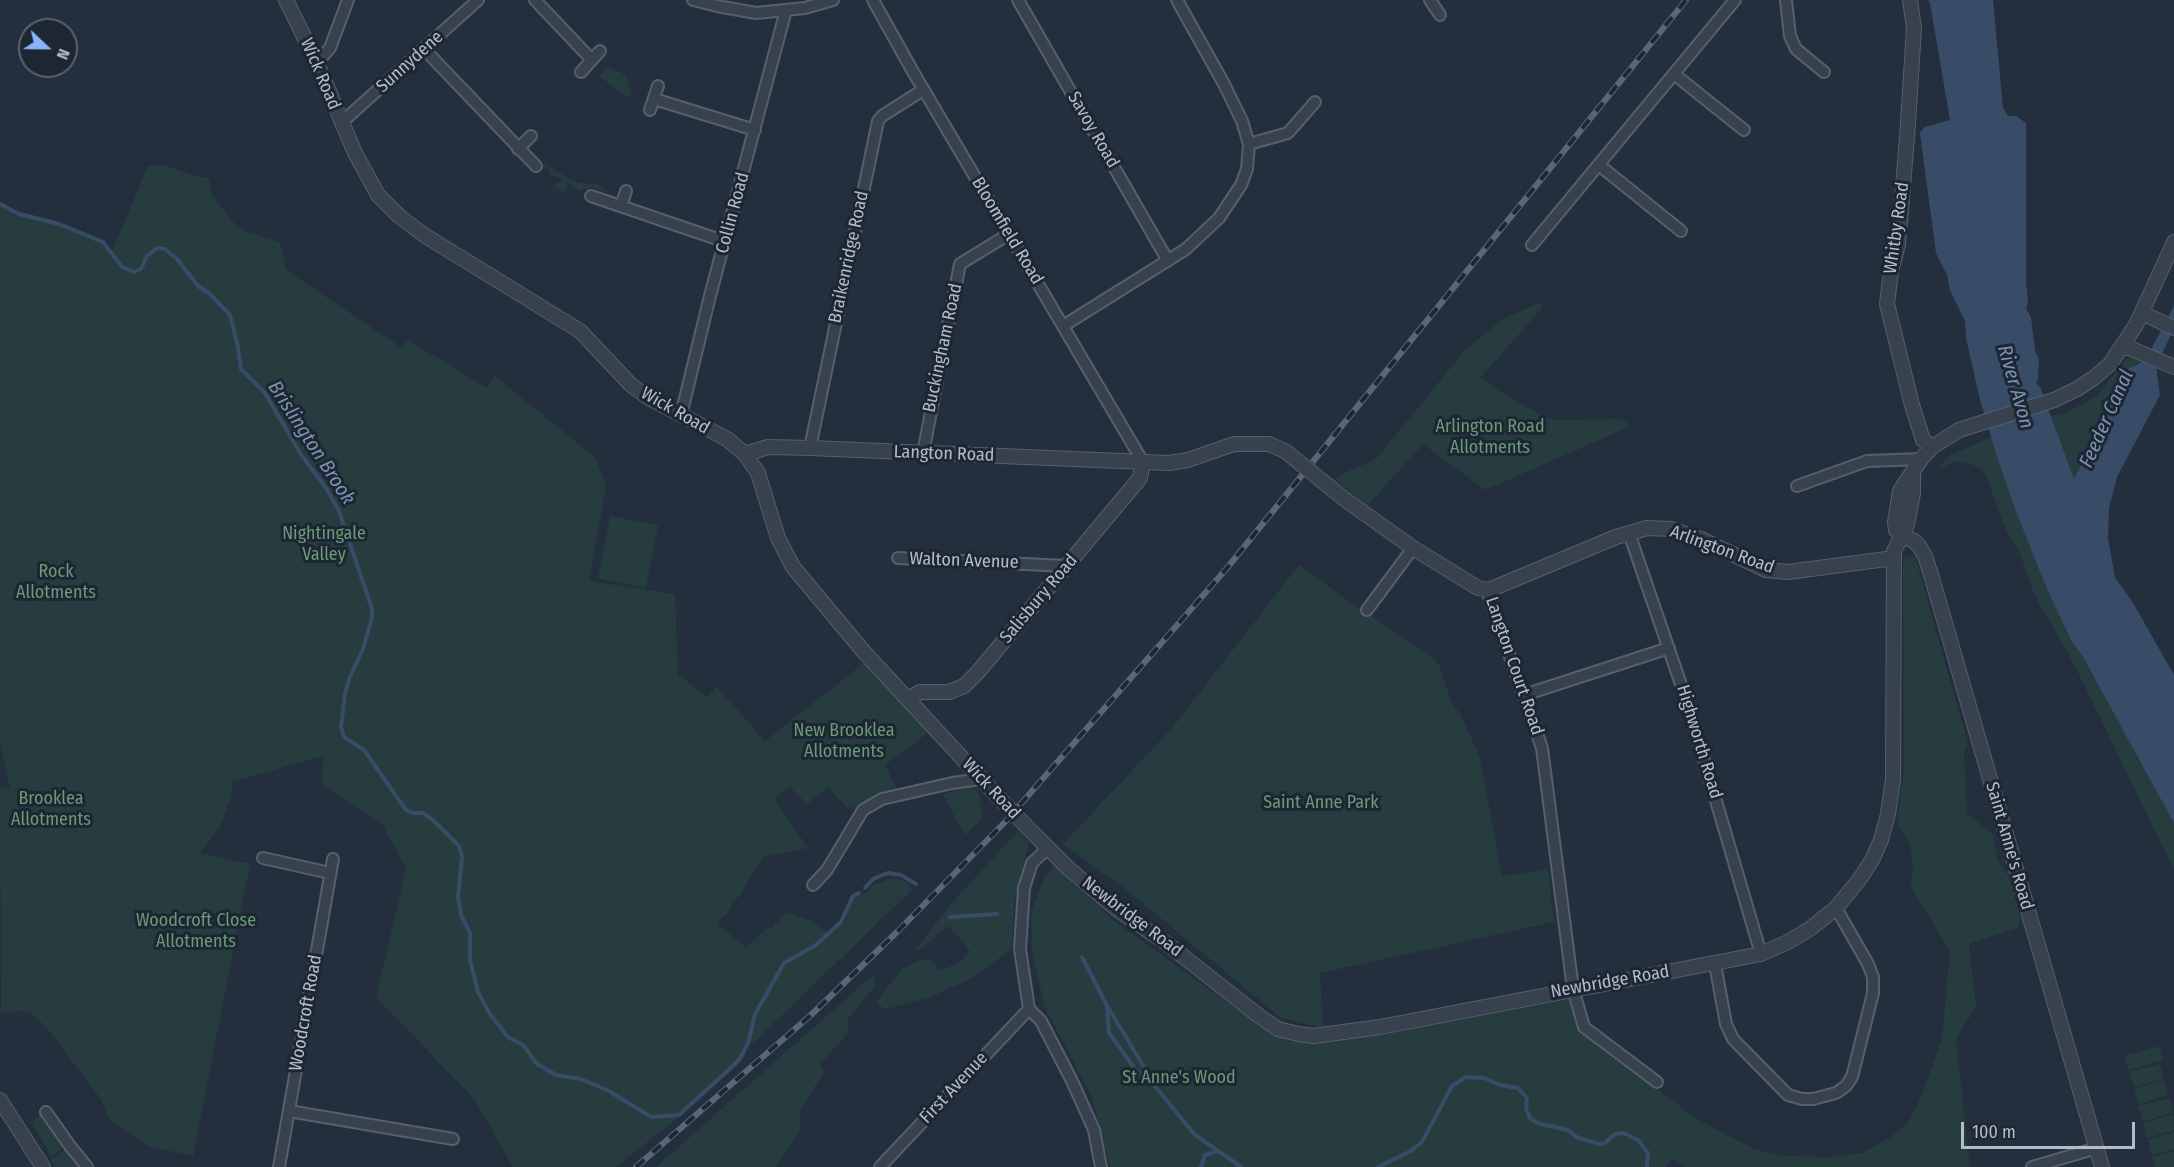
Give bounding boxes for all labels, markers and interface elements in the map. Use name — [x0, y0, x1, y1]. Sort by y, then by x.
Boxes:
north arrow — [18, 18, 78, 78]
street label: Sunnydene — [372, 27, 448, 97]
street label: Wick Road — [295, 35, 345, 113]
text: N — [53, 46, 74, 62]
street label: Savoy Road — [1063, 88, 1123, 172]
street label: Collin Road — [712, 170, 754, 256]
street label: Bloomfield Road — [966, 173, 1048, 289]
street label: Whitby Road — [1880, 181, 1914, 275]
street label: Braikenridge Road — [824, 189, 874, 325]
street label: Buckingham Road — [919, 281, 967, 415]
water label: River Avon — [1992, 342, 2038, 432]
water label: Feeder Canal — [2075, 366, 2139, 472]
water label: Brislington Brook — [262, 377, 360, 509]
street label: Wick Road — [637, 383, 713, 439]
park label: Arlington Road Allotments — [1435, 416, 1545, 458]
street label: Langton Road — [893, 441, 995, 467]
street label: Arlington Road — [1667, 521, 1777, 579]
park label: Nightingale Valley — [282, 523, 366, 566]
street label: Walton Avenue — [909, 548, 1019, 574]
street label: Salisbury Road — [996, 550, 1082, 648]
park label: Rock Allotments — [16, 561, 96, 604]
street label: Langton Court Road — [1480, 594, 1548, 738]
street label: Highworth Road — [1671, 682, 1727, 802]
park label: New Brooklea Allotments — [794, 720, 894, 762]
street label: Wick Road — [957, 754, 1025, 824]
street label: Saint Anne's Road — [1980, 780, 2038, 912]
park label: Brooklea Allotments — [11, 788, 91, 830]
park label: Saint Anne Park — [1263, 792, 1379, 814]
street label: Newbridge Road — [1077, 872, 1187, 962]
park label: Woodcroft Close Allotments — [136, 910, 256, 952]
street label: Woodcroft Road — [285, 953, 327, 1073]
street label: Newbridge Road — [1549, 961, 1671, 1003]
street label: First Avenue — [915, 1048, 993, 1128]
park label: St Anne's Wood — [1122, 1067, 1236, 1089]
scale bar — [1964, 1110, 2138, 1148]
text: 100 m — [1972, 1121, 2016, 1143]

